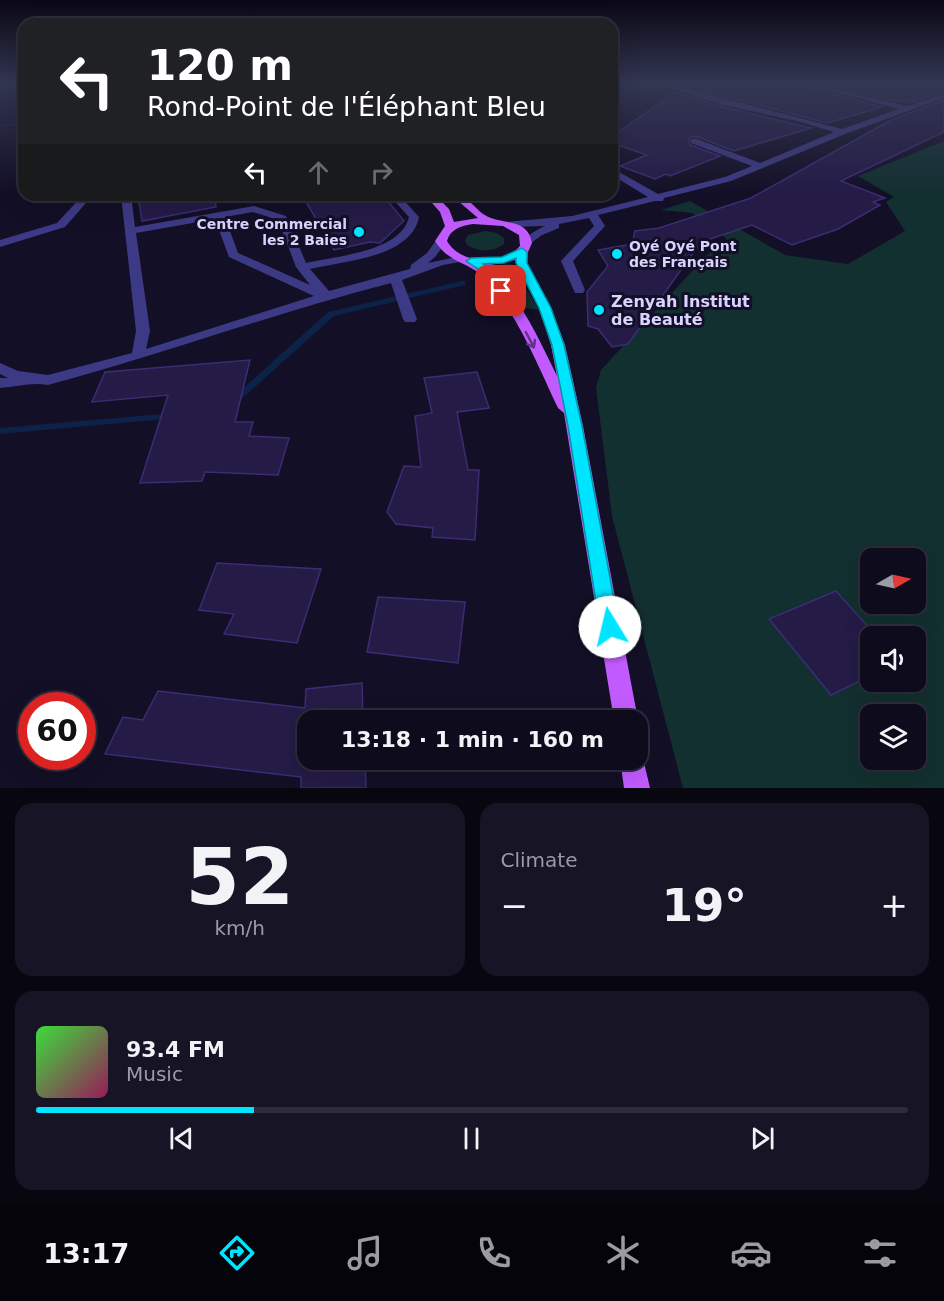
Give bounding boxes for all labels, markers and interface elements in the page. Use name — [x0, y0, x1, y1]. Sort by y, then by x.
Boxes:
text: 120 m — [147, 41, 293, 90]
icon: left — [48, 42, 126, 120]
text: Rond-Point de l'Éléphant Bleu — [147, 91, 546, 122]
icon: left — [239, 156, 272, 189]
icon: ahead — [302, 156, 335, 189]
icon: right — [365, 156, 398, 189]
place label: Centre Commercial les 2 Baies — [196, 216, 347, 248]
marker: Centre Commercial les 2 Baies — [352, 225, 366, 239]
place label: Oyé Oyé Pont des Français — [629, 238, 737, 270]
marker: Oyé Oyé Pont des Français — [610, 247, 624, 261]
pin — [475, 265, 526, 316]
icon: arrive — [484, 274, 517, 307]
place label: Zenyah Institut de Beauté — [611, 292, 750, 329]
marker: Zenyah Institut de Beauté — [592, 303, 606, 317]
one-way arrow — [525, 331, 537, 349]
north arrow — [860, 548, 926, 614]
map controls — [860, 548, 926, 770]
position arrow — [578, 595, 642, 659]
button: sound — [860, 626, 926, 692]
speed limit sign: 60 — [18, 692, 96, 770]
button: layers — [860, 704, 926, 770]
text: 13:18 · 1 min · 160 m — [341, 727, 604, 752]
text: 52 — [185, 832, 294, 922]
text: Climate — [501, 848, 577, 872]
text: 19° — [662, 879, 747, 932]
text: − — [501, 886, 528, 925]
text: + — [880, 886, 908, 925]
text: km/h — [215, 916, 265, 940]
text: 93.4 FM — [126, 1037, 225, 1062]
text: Music — [126, 1062, 183, 1086]
icon: previous — [165, 1122, 198, 1155]
icon: pause — [455, 1122, 488, 1155]
icon: next — [746, 1122, 779, 1155]
icon: directions — [216, 1232, 258, 1274]
icon: music — [344, 1232, 386, 1274]
icon: phone — [473, 1232, 515, 1274]
icon: climate — [602, 1232, 644, 1274]
icon: car — [730, 1232, 772, 1274]
icon: filters — [859, 1232, 901, 1274]
text: 13:17 — [43, 1238, 129, 1269]

